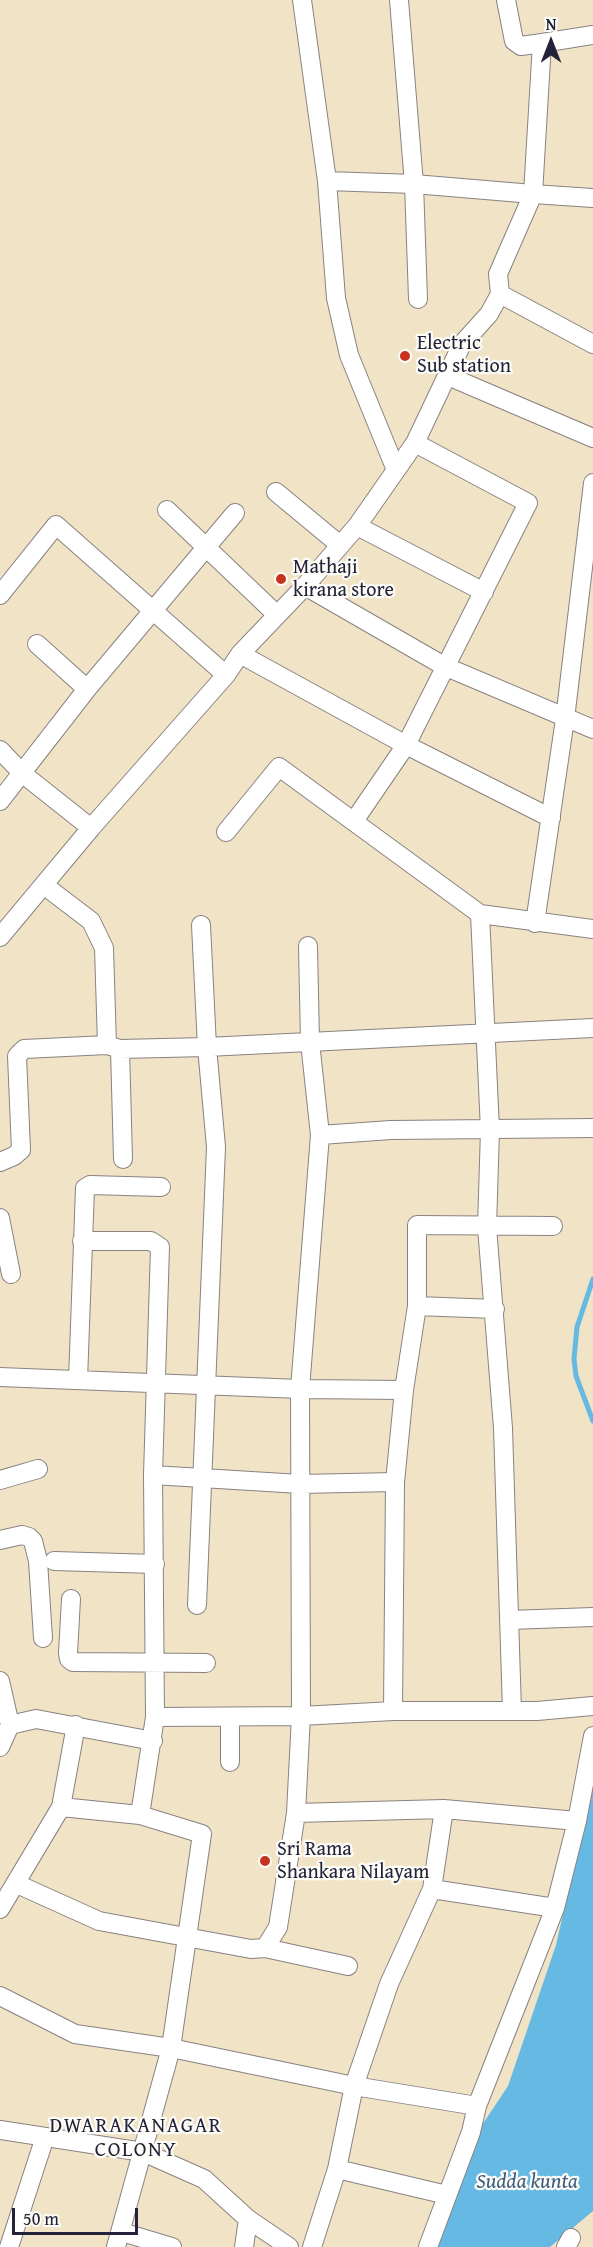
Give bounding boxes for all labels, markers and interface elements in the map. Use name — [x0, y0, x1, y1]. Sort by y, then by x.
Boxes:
north arrow — [521, 12, 581, 72]
text: N — [546, 12, 556, 36]
place label: Electric Sub station — [417, 332, 511, 379]
marker: Electric Sub station — [398, 349, 412, 363]
place label: Mathaji kirana store — [293, 556, 394, 603]
marker: Mathaji kirana store — [274, 572, 288, 586]
place label: Sri Rama Shankara Nilayam — [277, 1838, 429, 1885]
marker: Sri Rama Shankara Nilayam — [258, 1854, 272, 1868]
district label: DWARAKANAGAR COLONY — [50, 2114, 222, 2164]
water label: Sudda kunta — [476, 2170, 578, 2196]
scale bar — [15, 2196, 141, 2234]
text: 50 m — [23, 2205, 59, 2232]

